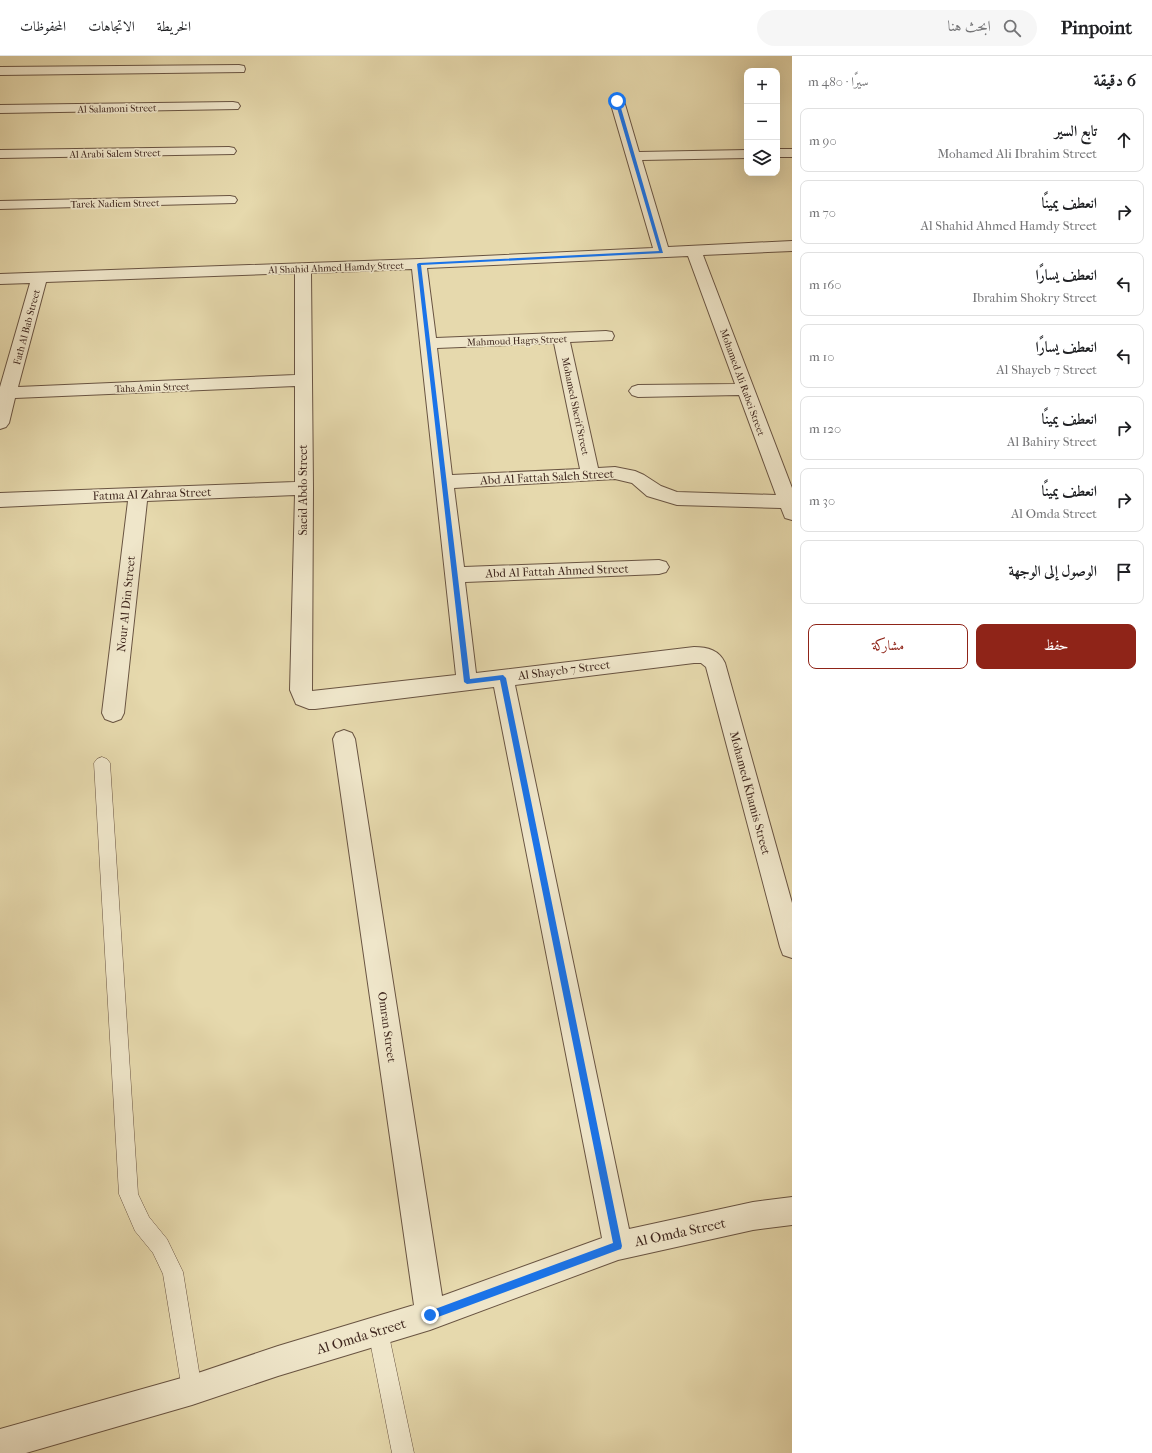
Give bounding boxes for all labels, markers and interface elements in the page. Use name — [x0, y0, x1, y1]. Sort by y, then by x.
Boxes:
search box — [757, 10, 1037, 46]
text: ابحث هنا — [948, 17, 991, 35]
icon: search — [1001, 17, 1023, 39]
text: Pinpoint — [1061, 17, 1132, 39]
text: المحفوظات — [20, 18, 66, 35]
text: الاتجاهات — [88, 18, 135, 35]
text: الخريطة — [157, 18, 191, 35]
map controls — [744, 68, 780, 176]
button: + — [744, 68, 780, 104]
text: 6 دقيقة — [1093, 70, 1136, 90]
text: سيرًا · 480 m — [808, 74, 869, 89]
route start — [608, 92, 626, 110]
street label: Al Salamoni Street — [76, 102, 157, 116]
button: − — [744, 104, 780, 140]
text: تابع السير — [1055, 122, 1097, 140]
icon: ahead — [1113, 129, 1135, 151]
text: 90 m — [809, 133, 837, 148]
button: layers — [744, 140, 780, 176]
text: Mohamed Ali Ibrahim Street — [937, 146, 1097, 161]
street label: Al Arabi Salem Street — [68, 147, 161, 161]
text: انعطف يمينًا — [1042, 194, 1097, 212]
street label: Tarek Nadiem Street — [70, 197, 160, 211]
icon: right — [1113, 201, 1135, 223]
text: 70 m — [809, 205, 836, 220]
text: Al Shahid Ahmed Hamdy Street — [920, 218, 1097, 233]
street label: Al Shahid Ahmed Hamdy Street — [267, 260, 405, 276]
text: انعطف يسارًا — [1036, 266, 1097, 284]
icon: left — [1113, 273, 1135, 295]
text: 160 m — [809, 277, 841, 292]
street label: Fath Al Bab Street — [11, 288, 43, 366]
text: Ibrahim Shokry Street — [972, 290, 1097, 305]
street label: Mohamed Ali Rabei Street — [717, 327, 767, 438]
street label: Mahmoud Hagrs Street — [467, 333, 568, 349]
text: انعطف يسارًا — [1036, 338, 1097, 356]
icon: left — [1113, 345, 1135, 367]
text: 10 m — [809, 349, 834, 364]
street label: Mohamed Sherif Street — [559, 356, 591, 457]
text: Al Shayeb 7 Street — [996, 362, 1097, 377]
street label: Taha Amin Street — [114, 381, 190, 395]
text: انعطف يمينًا — [1042, 410, 1097, 428]
icon: right — [1113, 417, 1135, 439]
text: 120 m — [809, 421, 841, 436]
text: Al Bahiry Street — [1007, 434, 1097, 449]
street label: Saeid Abdo Street — [296, 444, 310, 536]
street label: Abd Al Fattah Saleh Street — [479, 466, 615, 488]
text: انعطف يمينًا — [1042, 482, 1097, 500]
street label: Fatma Al Zahraa Street — [92, 485, 212, 503]
icon: right — [1113, 489, 1135, 511]
text: 30 m — [809, 493, 835, 508]
text: Al Omda Street — [1011, 506, 1097, 521]
street label: Nour Al Din Street — [114, 554, 138, 653]
street label: Abd Al Fattah Ahmed Street — [484, 561, 630, 581]
icon: arrive — [1113, 561, 1135, 583]
text: الوصول إلى الوجهة — [1008, 562, 1097, 580]
button: مشاركة — [808, 624, 968, 669]
button: حفظ — [976, 624, 1136, 669]
street label: Al Shayeb 7 Street — [516, 657, 612, 683]
street label: Mohamed Khamis Street — [727, 730, 773, 857]
street label: Omran Street — [375, 991, 399, 1064]
street label: Al Omda Street — [632, 1215, 727, 1251]
route end — [421, 1306, 439, 1324]
street label: Al Omda Street — [313, 1315, 408, 1358]

